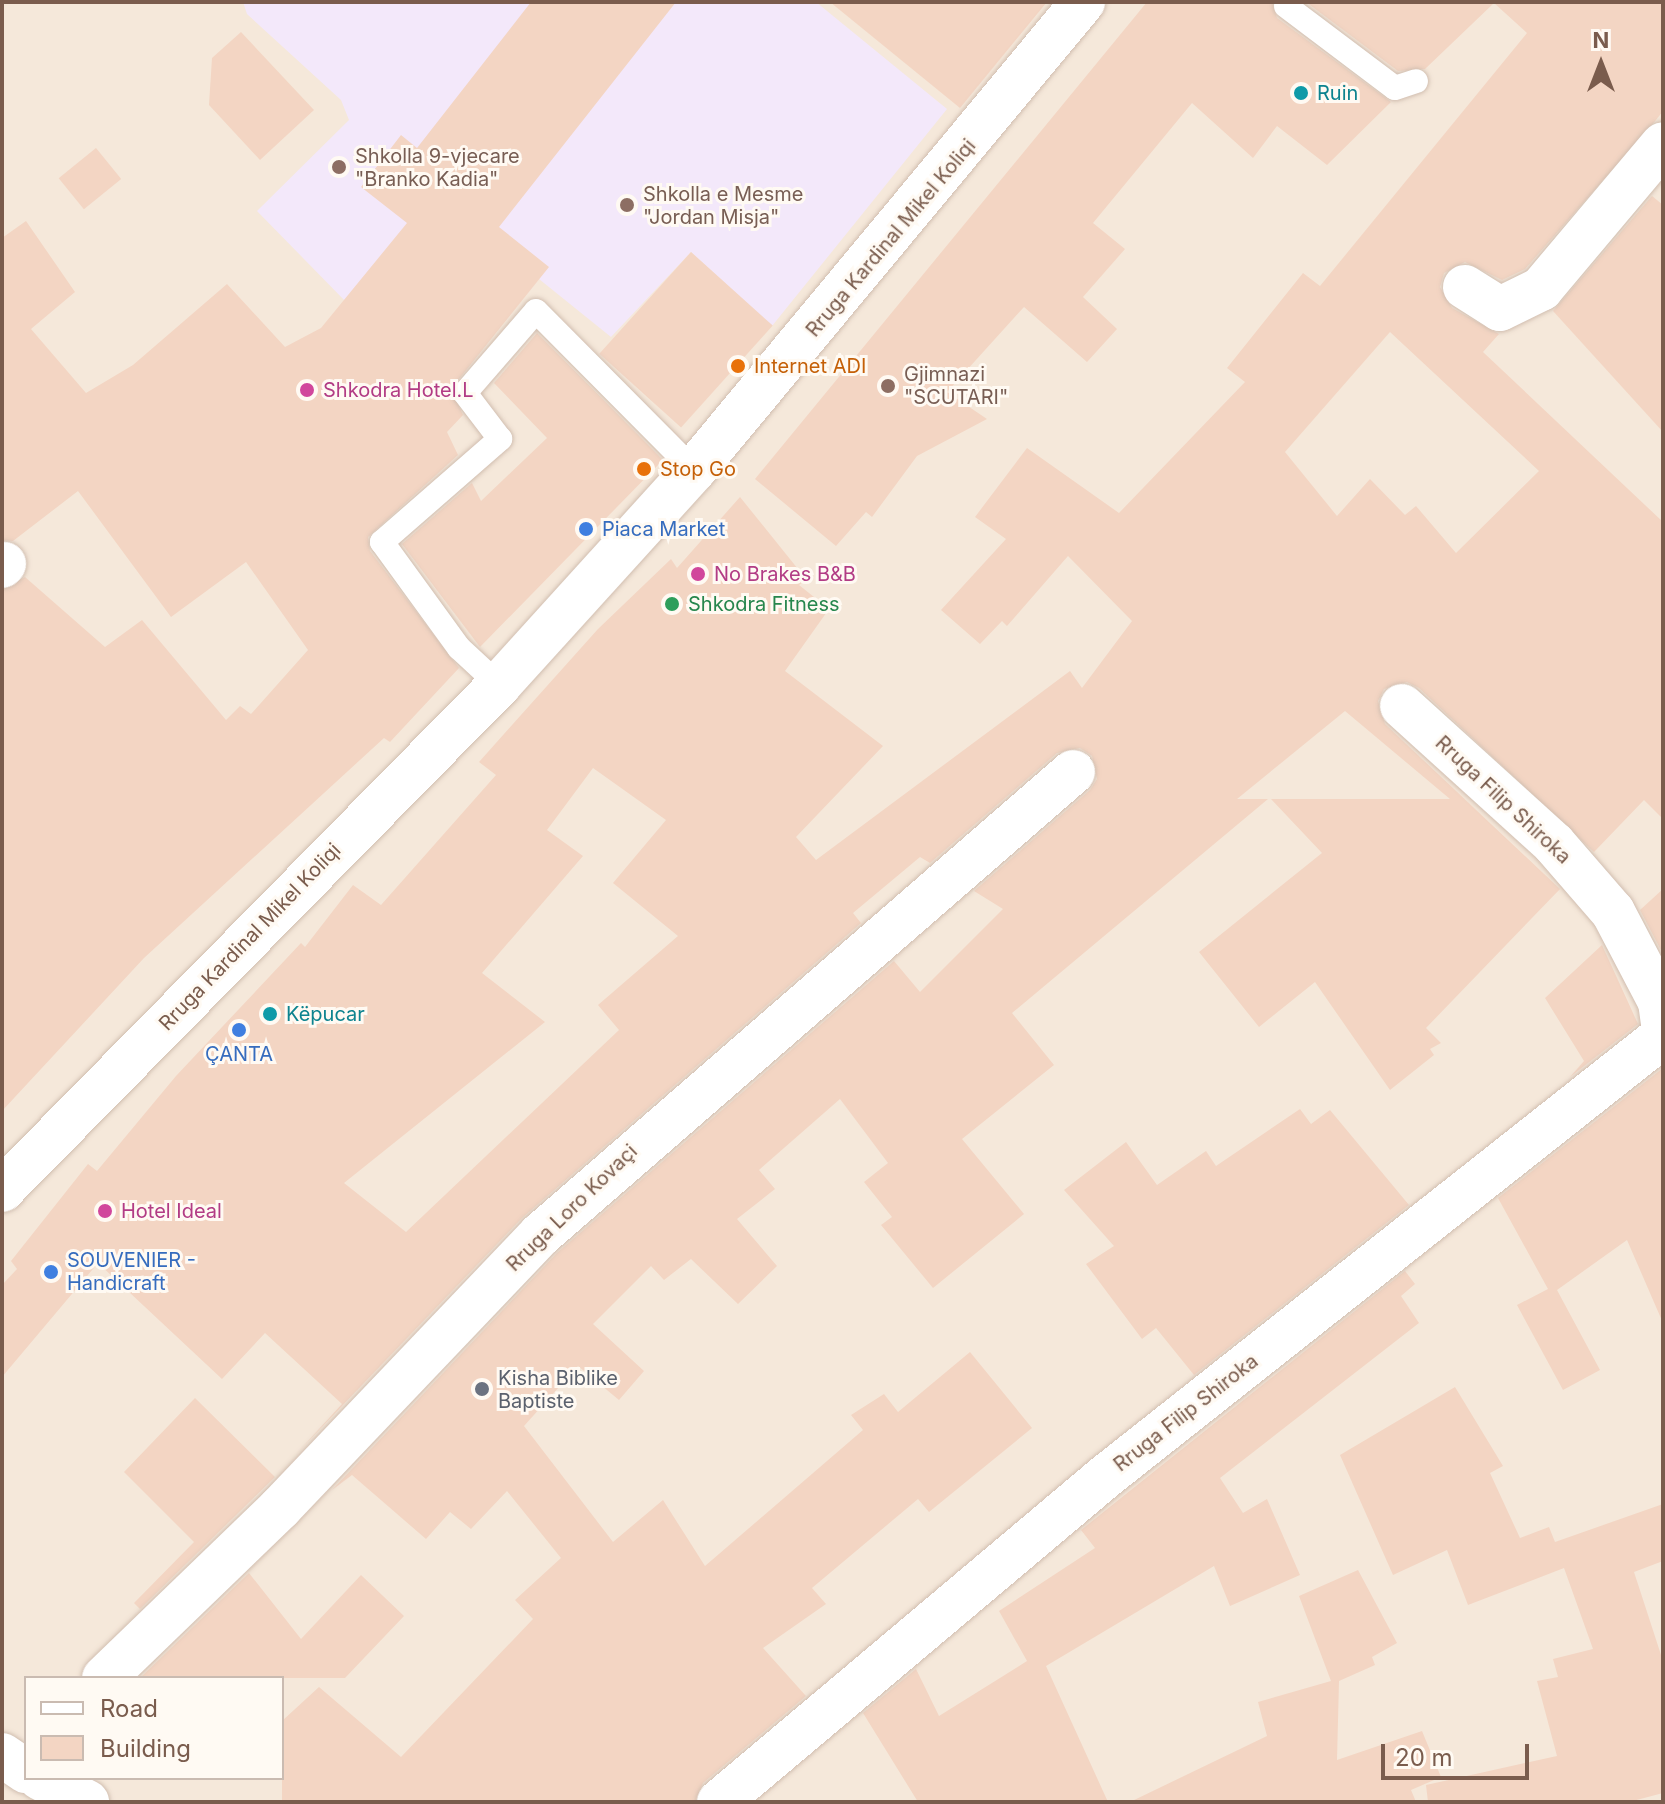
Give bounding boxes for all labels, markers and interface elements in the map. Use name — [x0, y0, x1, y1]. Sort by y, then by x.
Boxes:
north arrow — [1561, 24, 1641, 104]
text: N — [1593, 27, 1609, 53]
place label: Ruin — [1317, 81, 1358, 105]
marker: Ruin — [1292, 84, 1310, 102]
street label: Rruga Kardinal Mikel Koliqi — [801, 134, 981, 342]
place label: Shkolla 9-vjecare "Branko Kadia" — [355, 144, 520, 191]
marker: Shkolla 9-vjecare "Branko Kadia" — [330, 158, 348, 176]
place label: Shkolla e Mesme "Jordan Misja" — [643, 182, 803, 229]
marker: Shkolla e Mesme "Jordan Misja" — [618, 196, 636, 214]
place label: Internet ADI — [754, 354, 866, 378]
marker: Internet ADI — [729, 357, 747, 375]
place label: Gjimnazi "SCUTARI" — [904, 362, 1008, 409]
marker: Gjimnazi "SCUTARI" — [879, 377, 897, 395]
place label: Shkodra Hotel.L — [323, 378, 474, 402]
marker: Shkodra Hotel.L — [298, 381, 316, 399]
place label: Stop Go — [660, 457, 736, 481]
marker: Stop Go — [635, 460, 653, 478]
place label: Piaca Market — [602, 517, 725, 541]
marker: Piaca Market — [577, 520, 595, 538]
place label: No Brakes B&B — [714, 562, 856, 586]
marker: No Brakes B&B — [689, 565, 707, 583]
place label: Shkodra Fitness — [688, 592, 840, 616]
marker: Shkodra Fitness — [663, 595, 681, 613]
street label: Rruga Filip Shiroka — [1430, 731, 1576, 869]
street label: Rruga Kardinal Mikel Koliqi — [154, 838, 346, 1036]
place label: Këpucar — [286, 1002, 365, 1026]
marker: Këpucar — [261, 1005, 279, 1023]
marker: ÇANTA — [230, 1021, 248, 1039]
place label: ÇANTA — [205, 1042, 273, 1066]
street label: Rruga Loro Kovaçi — [502, 1140, 642, 1276]
place label: Hotel Ideal — [121, 1199, 222, 1223]
marker: Hotel Ideal — [96, 1202, 114, 1220]
place label: SOUVENIER - Handicraft — [67, 1248, 196, 1295]
marker: SOUVENIER - Handicraft — [42, 1263, 60, 1281]
street label: Rruga Filip Shiroka — [1109, 1349, 1263, 1477]
place label: Kisha Biblike Baptiste — [498, 1366, 618, 1413]
marker: Kisha Biblike Baptiste — [473, 1380, 491, 1398]
legend — [24, 1676, 284, 1780]
text: Road — [100, 1694, 158, 1723]
scale bar — [1385, 1728, 1533, 1778]
text: Building — [100, 1734, 191, 1763]
text: 20 m — [1395, 1743, 1453, 1772]

